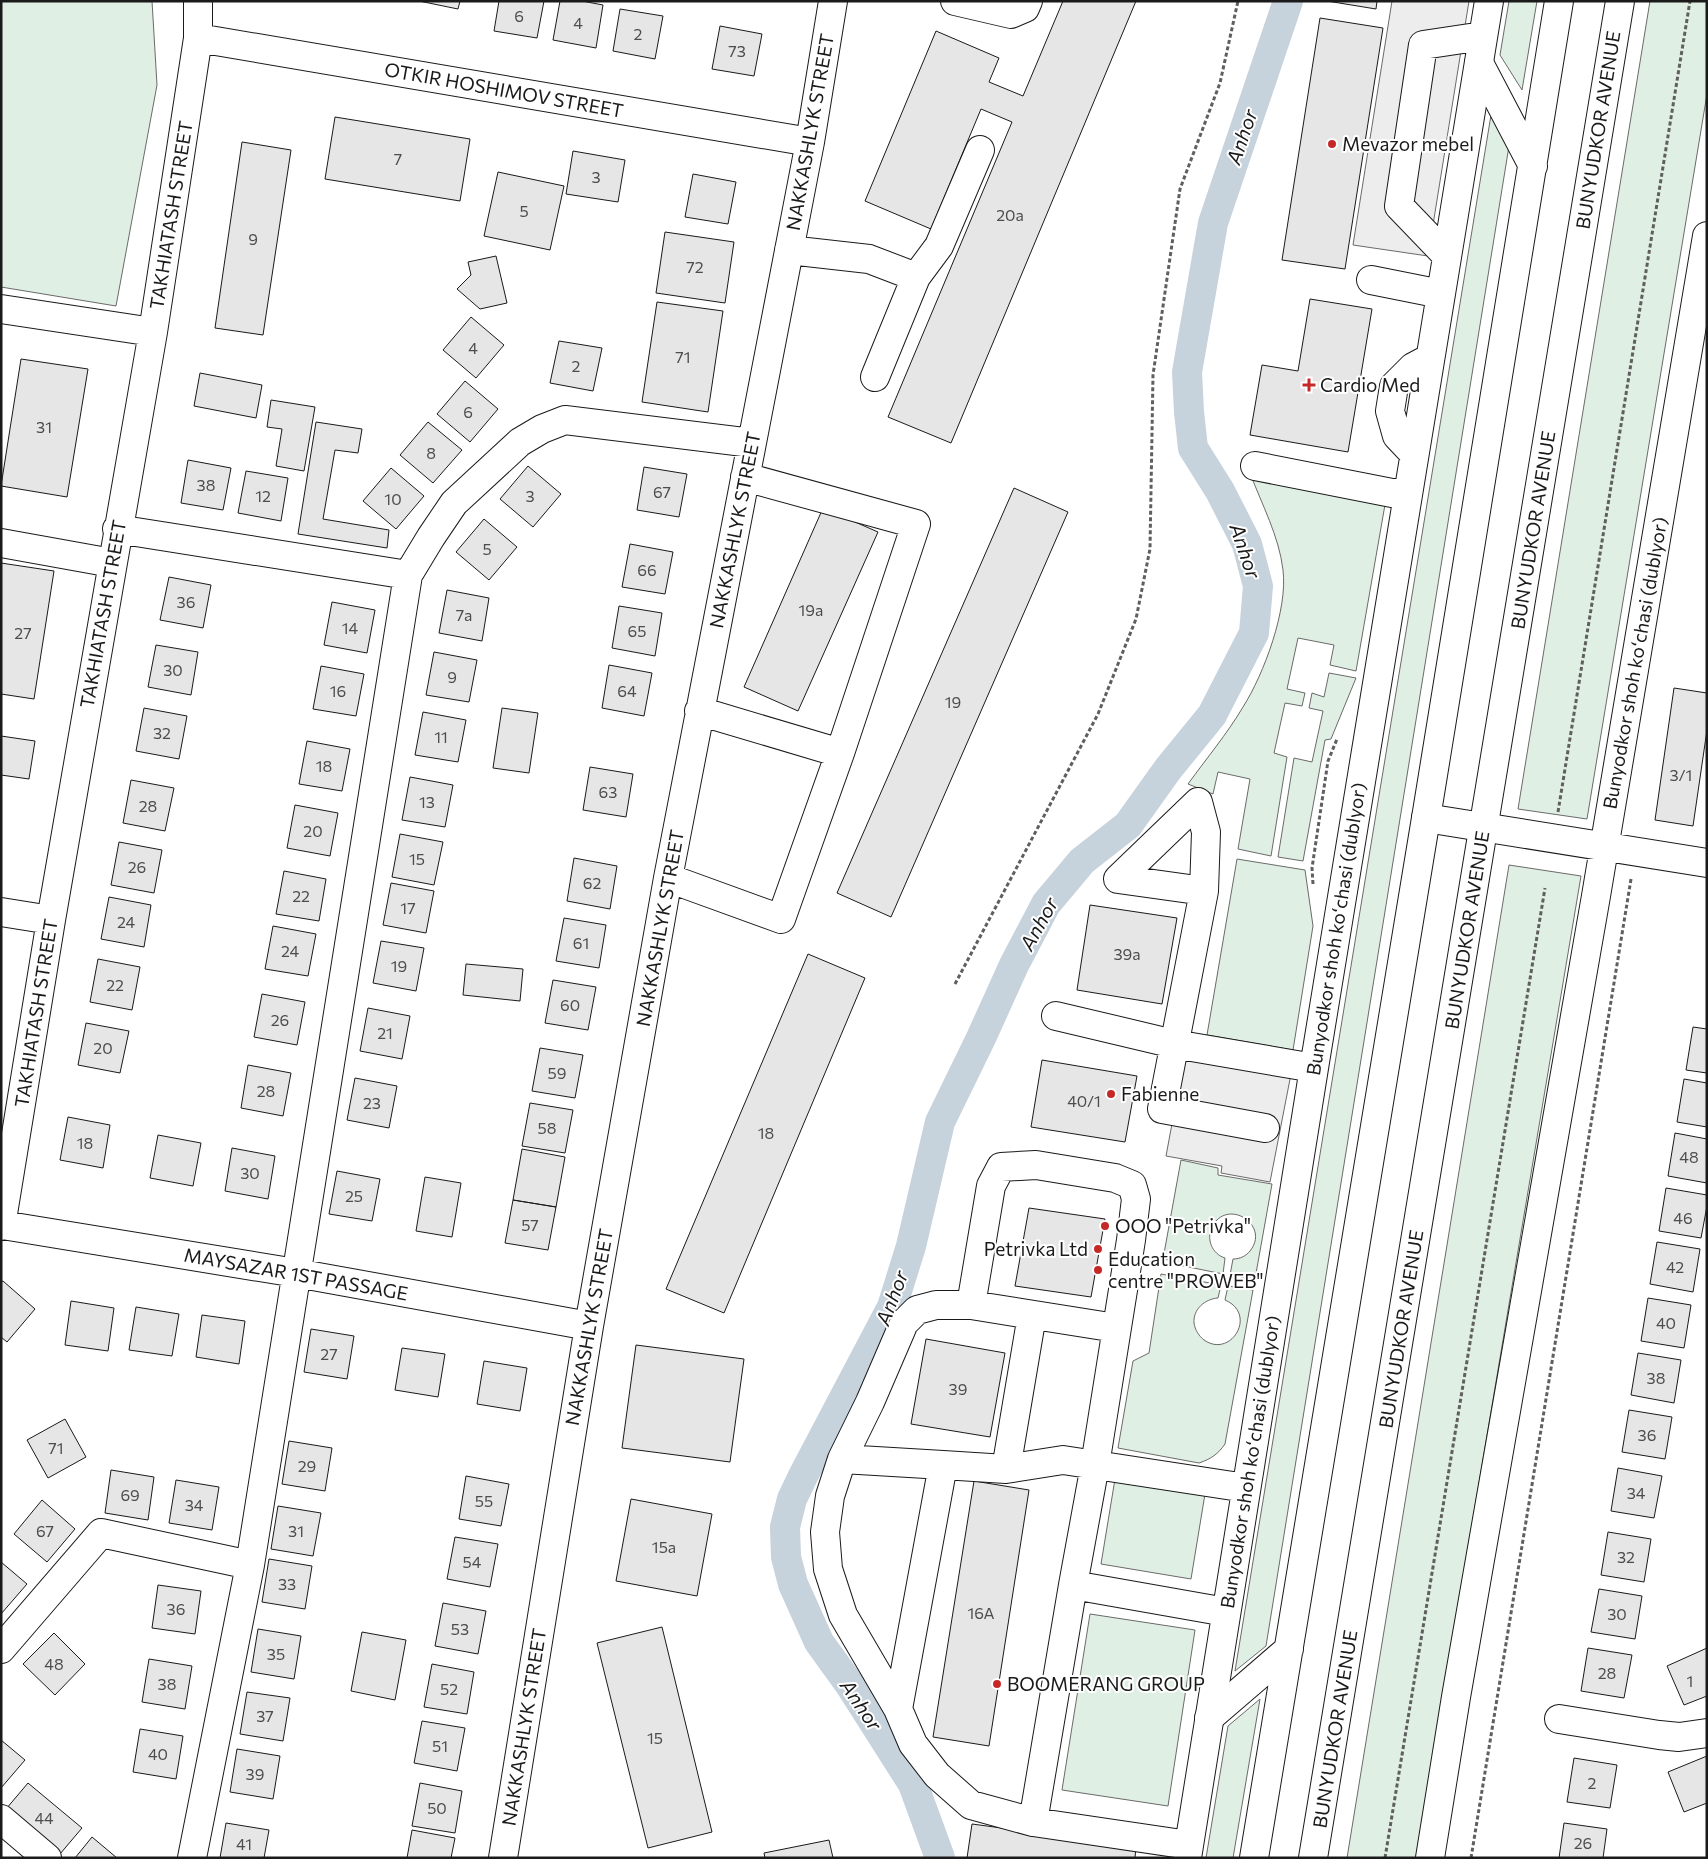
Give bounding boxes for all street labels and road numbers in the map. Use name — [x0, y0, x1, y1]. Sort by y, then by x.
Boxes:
street label: BUNYUDKOR AVENUE — [1570, 29, 1625, 231]
street label: NAKKASHLYK STREET — [781, 32, 838, 232]
street label: OTKIR HOSHIMOV STREET — [383, 57, 625, 122]
street label: TAKHIATASH STREET — [144, 119, 197, 311]
street label: BUNYUDKOR AVENUE — [1505, 429, 1560, 631]
street label: NAKKASHLYK STREET — [704, 430, 765, 630]
street label: Bunyodkor shoh koʻchasi (dublyor) — [1597, 515, 1672, 811]
street label: TAKHIATASH STREET — [75, 518, 130, 710]
street label: Bunyodkor shoh koʻchasi (dublyor) — [1301, 781, 1370, 1077]
street label: NAKKASHLYK STREET — [631, 828, 688, 1028]
street label: BUNYUDKOR AVENUE — [1439, 829, 1494, 1031]
street label: TAKHIATASH STREET — [9, 917, 62, 1109]
street label: NAKKASHLYK STREET — [560, 1227, 617, 1427]
street label: BUNYUDKOR AVENUE — [1373, 1228, 1428, 1430]
street label: MAYSAZAR 1ST PASSAGE — [182, 1242, 410, 1305]
street label: Bunyodkor shoh koʻchasi (dublyor) — [1215, 1314, 1284, 1610]
street label: NAKKASHLYK STREET — [497, 1627, 550, 1827]
street label: BUNYUDKOR AVENUE — [1307, 1628, 1362, 1830]

